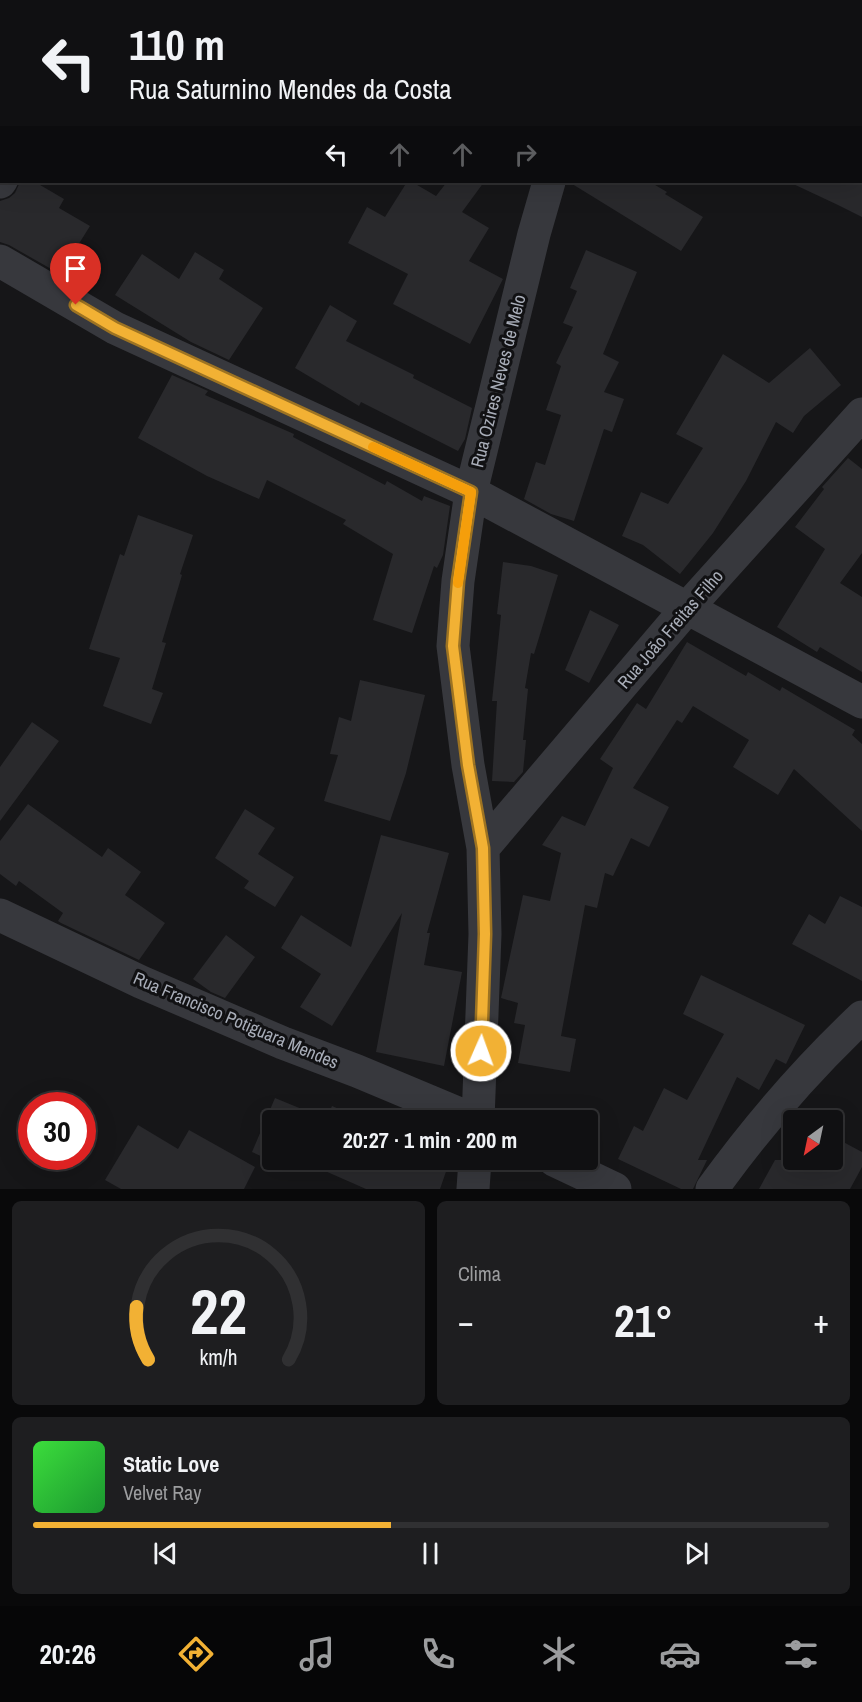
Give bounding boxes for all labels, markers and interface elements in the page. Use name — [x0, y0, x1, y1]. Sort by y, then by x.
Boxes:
text: 110 m — [129, 17, 225, 73]
icon: left — [30, 24, 108, 102]
text: Rua Saturnino Mendes da Costa — [129, 71, 451, 107]
icon: left — [320, 138, 353, 171]
icon: ahead — [383, 138, 416, 171]
icon: ahead — [446, 138, 479, 171]
icon: right — [509, 138, 542, 171]
pin — [50, 243, 101, 305]
icon: arrive — [59, 252, 92, 285]
street label: Rua Ozires Neves de Melo — [464, 292, 532, 470]
street label: Rua João Freitas Filho — [611, 564, 729, 694]
street label: Rua Francisco Potiguara Mendes — [130, 965, 342, 1075]
position arrow — [449, 1019, 513, 1083]
speed limit sign: 30 — [18, 1092, 96, 1170]
north arrow — [783, 1110, 843, 1170]
map controls — [783, 1110, 843, 1170]
text: 20:27 · 1 min · 200 m — [343, 1125, 517, 1155]
text: Clima — [458, 1260, 501, 1287]
text: 22 — [190, 1269, 247, 1353]
text: 21° — [614, 1290, 673, 1351]
text: − — [458, 1299, 474, 1343]
text: + — [813, 1299, 829, 1343]
text: km/h — [199, 1343, 238, 1372]
text: Static Love — [123, 1449, 219, 1479]
text: Velvet Ray — [123, 1479, 201, 1506]
icon: previous — [149, 1537, 182, 1570]
icon: pause — [414, 1537, 447, 1570]
icon: next — [680, 1537, 713, 1570]
icon: directions — [175, 1633, 217, 1675]
icon: music — [296, 1633, 338, 1675]
icon: phone — [417, 1633, 459, 1675]
icon: climate — [538, 1633, 580, 1675]
icon: car — [659, 1633, 701, 1675]
icon: filters — [780, 1633, 822, 1675]
text: 20:26 — [40, 1636, 96, 1672]

